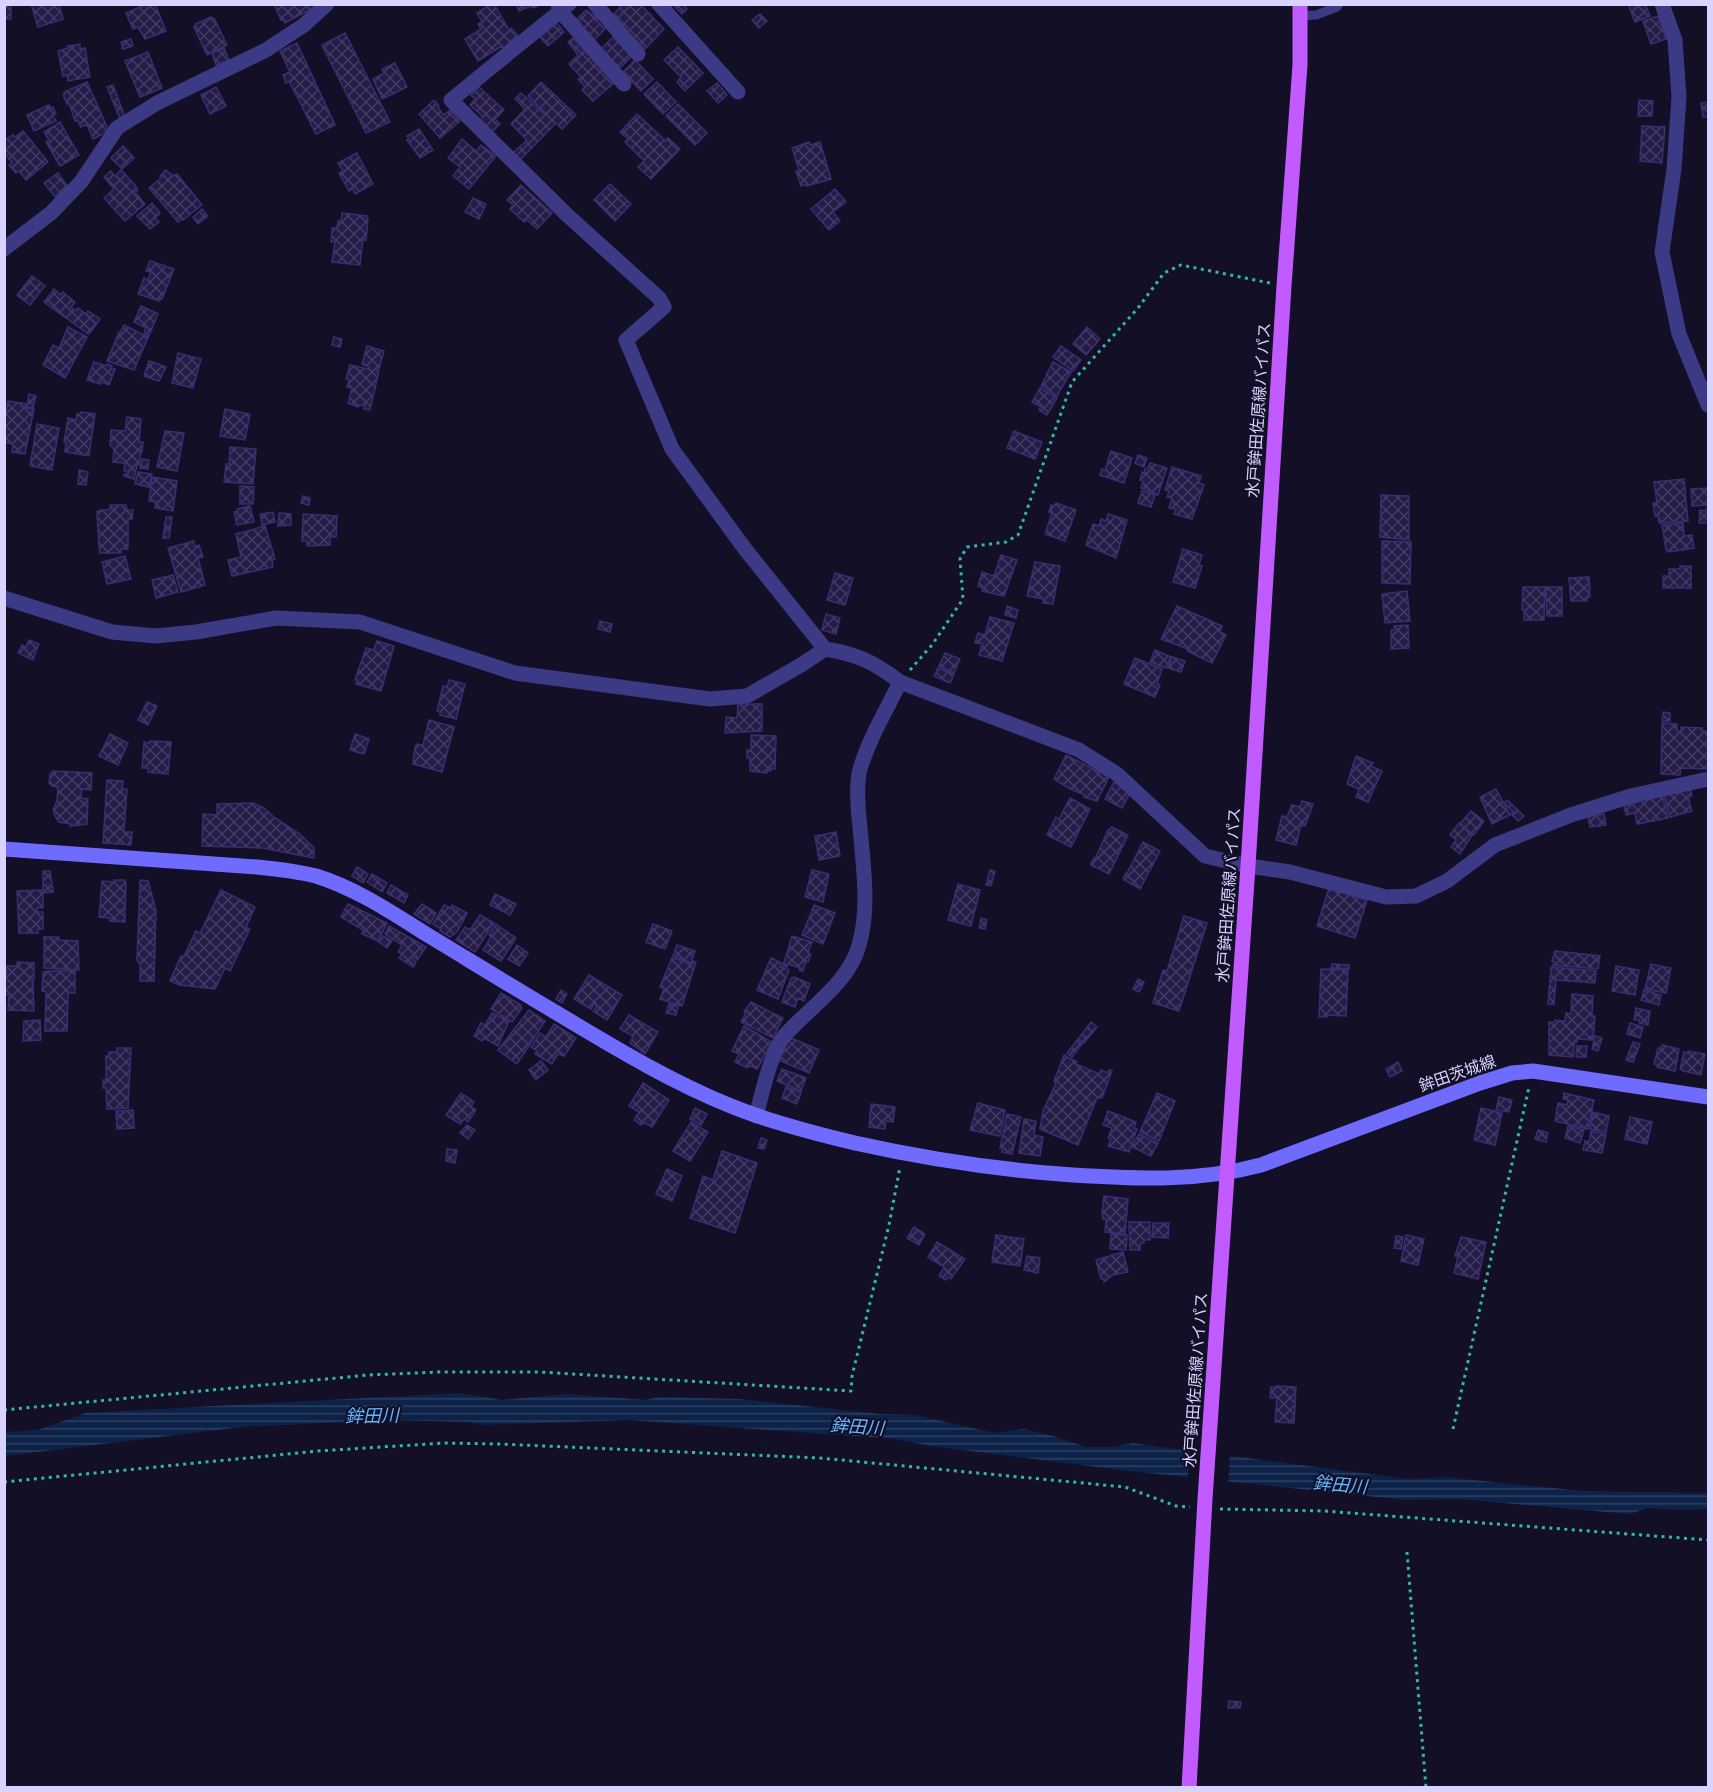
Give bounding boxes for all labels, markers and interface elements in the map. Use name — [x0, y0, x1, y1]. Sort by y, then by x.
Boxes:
street label: 水戸鉾田佐原線バイパス — [1243, 322, 1274, 498]
street label: 水戸鉾田佐原線バイパス — [1213, 807, 1244, 983]
street label: 鉾田茨城線 — [1416, 1051, 1498, 1095]
street label: 水戸鉾田佐原線バイパス — [1180, 1292, 1211, 1468]
water label: 鉾田川 — [345, 1404, 401, 1427]
water label: 鉾田川 — [829, 1414, 887, 1440]
water label: 鉾田川 — [1312, 1472, 1370, 1498]

